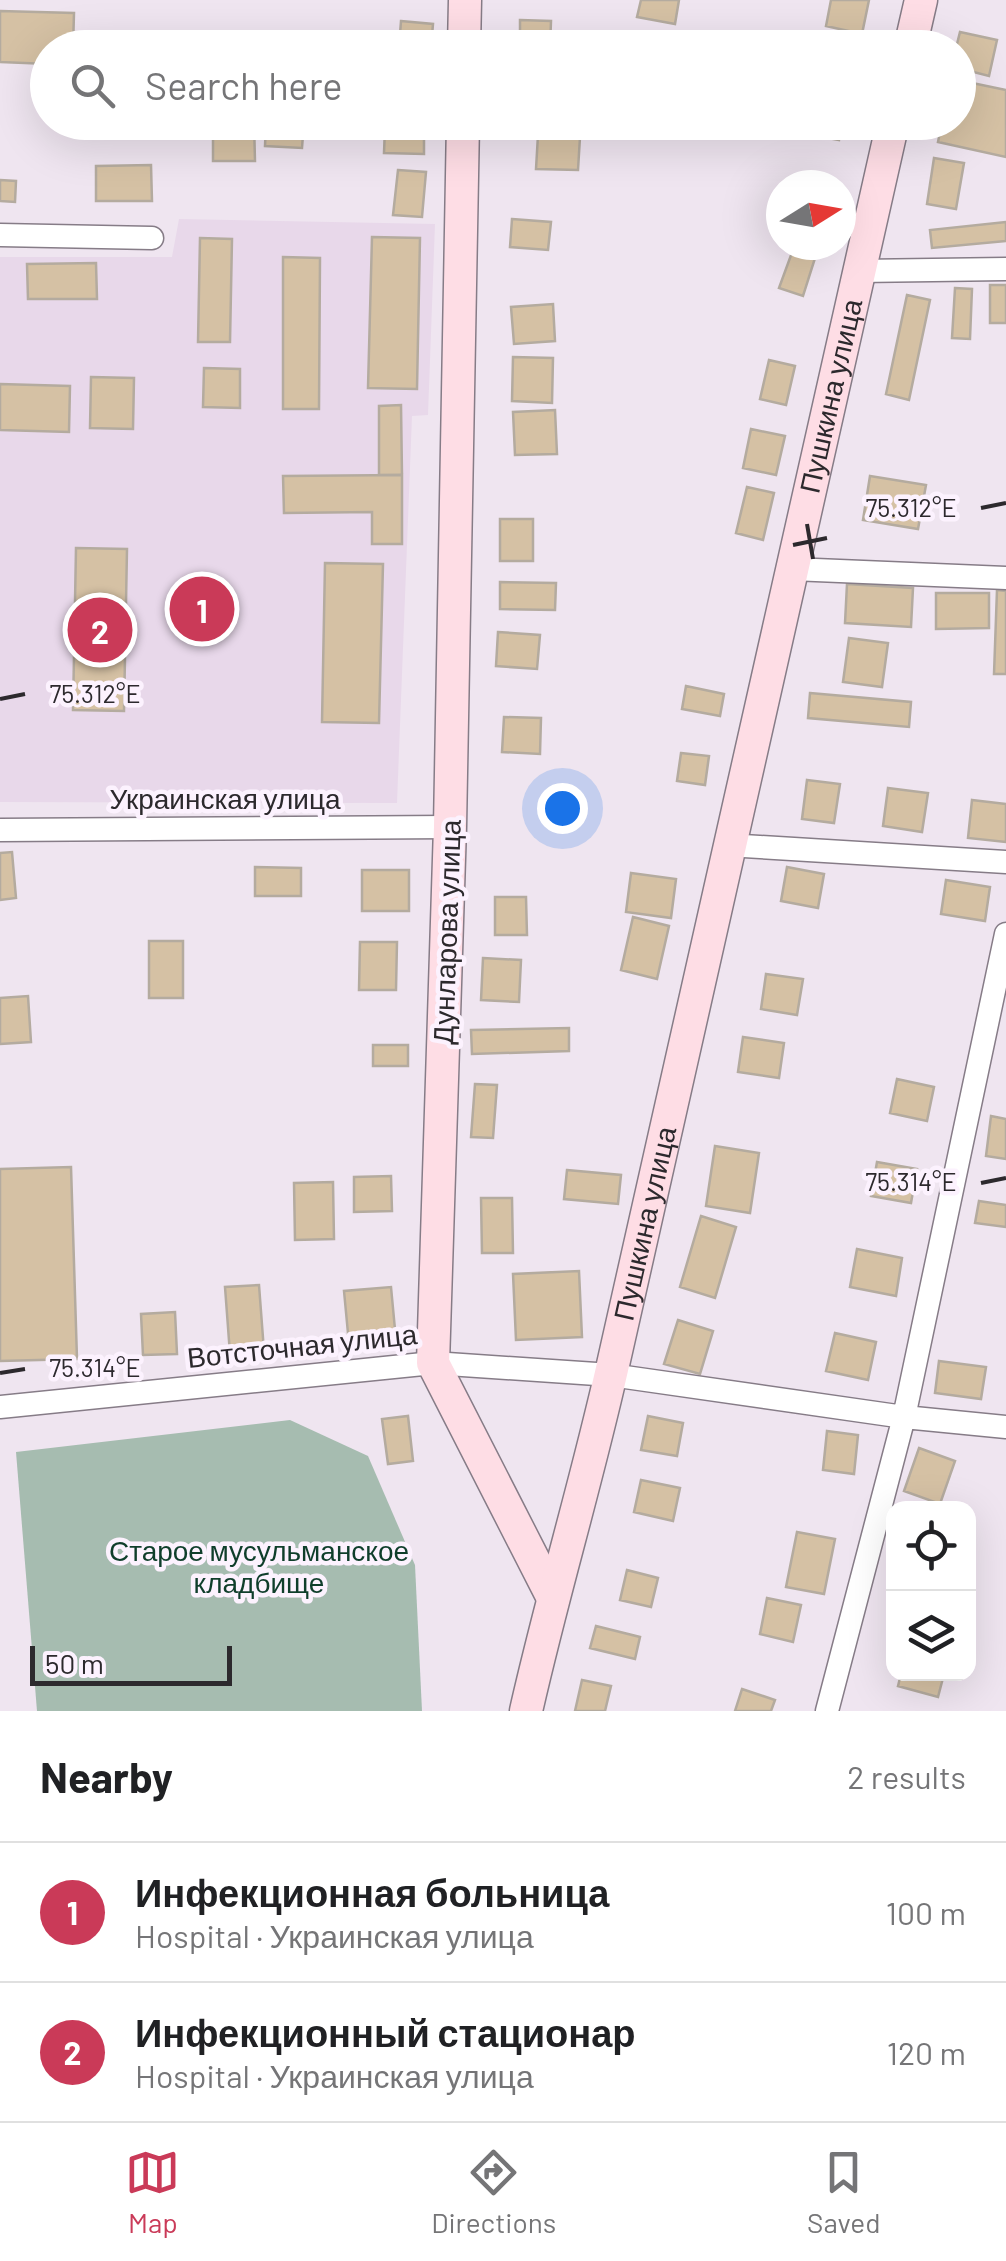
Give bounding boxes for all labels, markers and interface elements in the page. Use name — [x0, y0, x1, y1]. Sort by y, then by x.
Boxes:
search box — [30, 30, 976, 140]
icon: search — [65, 58, 120, 113]
text: Search here — [145, 62, 343, 108]
north arrow — [766, 170, 856, 260]
street label: Пушкина улица — [791, 295, 868, 496]
text: 75.312°E — [865, 492, 957, 522]
pin: 1 — [170, 572, 234, 646]
pin: 2 — [68, 592, 132, 668]
text: 75.312°E — [49, 678, 141, 708]
street label: Украинская улица — [109, 781, 341, 815]
your location — [537, 783, 588, 834]
street label: Дунларова улица — [425, 819, 467, 1045]
street label: Пушкина улица — [606, 1122, 682, 1324]
text: 75.314°E — [865, 1166, 957, 1196]
street label: Вотсточная улица — [185, 1316, 419, 1374]
text: 75.314°E — [49, 1352, 141, 1382]
map controls — [886, 1501, 976, 1681]
button: locate — [886, 1501, 976, 1591]
park label: Старое мусульманское кладбище — [109, 1533, 409, 1599]
button: layers — [886, 1591, 976, 1681]
scale bar — [30, 1641, 232, 1686]
text: 50 m — [45, 1646, 104, 1680]
text: Nearby — [40, 1751, 173, 1801]
text: 2 results — [847, 1757, 966, 1795]
text: Инфекционная больница — [135, 1869, 609, 1915]
text: 1 — [67, 1893, 78, 1931]
text: 100 m — [886, 1893, 966, 1931]
text: Hospital · Украинская улица — [135, 1916, 534, 1954]
text: Инфекционный стационар — [135, 2009, 636, 2055]
text: 2 — [64, 2033, 81, 2071]
text: 120 m — [887, 2033, 966, 2071]
text: Hospital · Украинская улица — [135, 2056, 534, 2094]
tab: Map — [125, 2145, 180, 2239]
tab: Directions — [431, 2145, 556, 2239]
tab: Saved — [807, 2145, 881, 2239]

